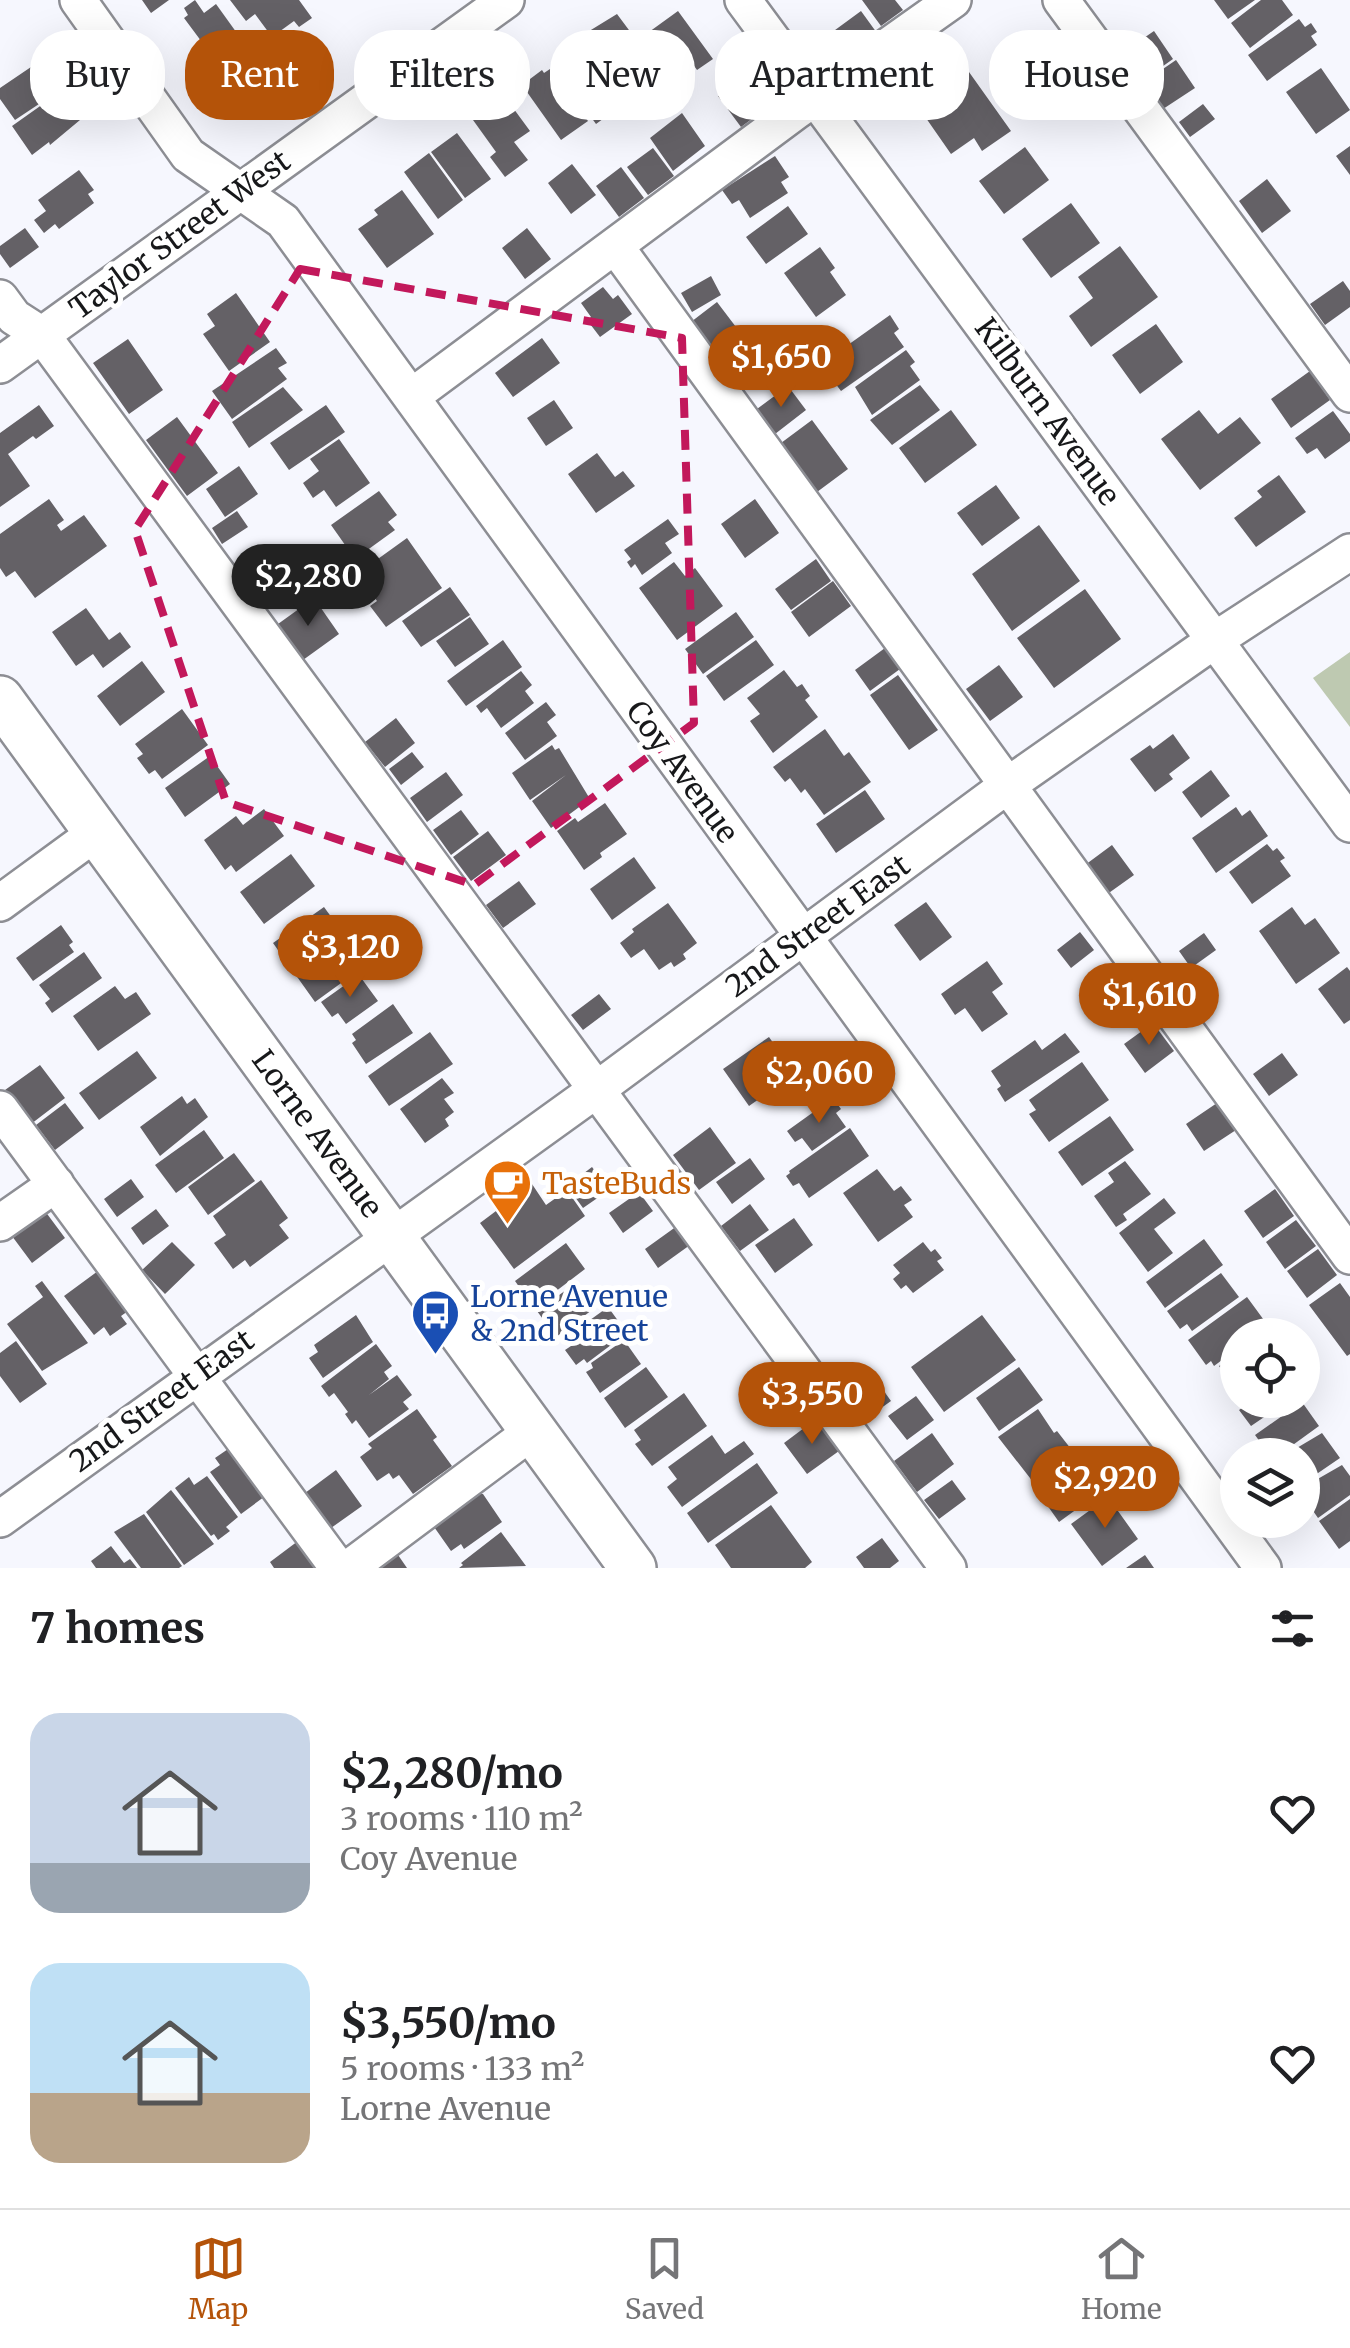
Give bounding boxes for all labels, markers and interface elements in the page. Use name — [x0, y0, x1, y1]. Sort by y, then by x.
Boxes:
chip: Buy — [30, 30, 165, 120]
chip: Rent — [185, 30, 334, 120]
chip: Filters — [354, 30, 530, 120]
chip: New — [550, 30, 695, 120]
chip: Apartment — [715, 30, 969, 120]
chip: House — [989, 30, 1164, 120]
street label: Taylor Street West — [62, 141, 297, 327]
street label: Kilburn Avenue — [967, 310, 1129, 513]
pin: $1,650 — [700, 325, 862, 410]
text: $1,650 — [730, 337, 832, 377]
pin: $2,280 — [227, 544, 389, 629]
text: $2,280 — [254, 556, 362, 596]
street label: Coy Avenue — [619, 693, 747, 850]
street label: 2nd Street East — [718, 845, 917, 1005]
pin: $3,120 — [269, 915, 431, 1000]
text: $3,120 — [300, 927, 400, 967]
pin: $1,610 — [1068, 963, 1230, 1048]
text: $1,610 — [1101, 975, 1197, 1015]
pin: $2,060 — [738, 1041, 900, 1126]
street label: Lorne Avenue — [244, 1042, 391, 1225]
text: $2,060 — [764, 1053, 874, 1093]
cafe icon: TasteBuds — [481, 1158, 533, 1226]
place label: TasteBuds — [542, 1164, 691, 1202]
place label: Lorne Avenue & 2nd Street — [470, 1277, 668, 1349]
bus stop icon: Lorne Avenue & 2nd Street — [409, 1288, 461, 1356]
map controls — [1220, 1318, 1320, 1538]
button: locate — [1220, 1318, 1320, 1418]
street label: 2nd Street East — [62, 1320, 261, 1480]
pin: $3,550 — [731, 1362, 893, 1447]
text: $3,550 — [760, 1374, 864, 1414]
button: layers — [1220, 1438, 1320, 1538]
pin: $2,920 — [1024, 1446, 1186, 1531]
text: $2,920 — [1053, 1458, 1157, 1498]
icon: filters — [1265, 1601, 1320, 1656]
text: 7 homes — [30, 1602, 205, 1654]
text: $2,280/mo — [340, 1747, 563, 1799]
icon: home — [110, 1753, 230, 1873]
icon: heart — [1265, 1786, 1320, 1841]
text: 3 rooms · 110 m² — [340, 1799, 583, 1839]
text: Coy Avenue — [340, 1839, 517, 1879]
text: $3,550/mo — [340, 1997, 556, 2049]
icon: home — [110, 2003, 230, 2123]
icon: heart — [1265, 2036, 1320, 2091]
text: 5 rooms · 133 m² — [340, 2049, 584, 2089]
text: Lorne Avenue — [340, 2089, 551, 2129]
tab: Map — [188, 2231, 248, 2327]
tab: Saved — [625, 2231, 704, 2327]
tab: Home — [1081, 2231, 1162, 2327]

